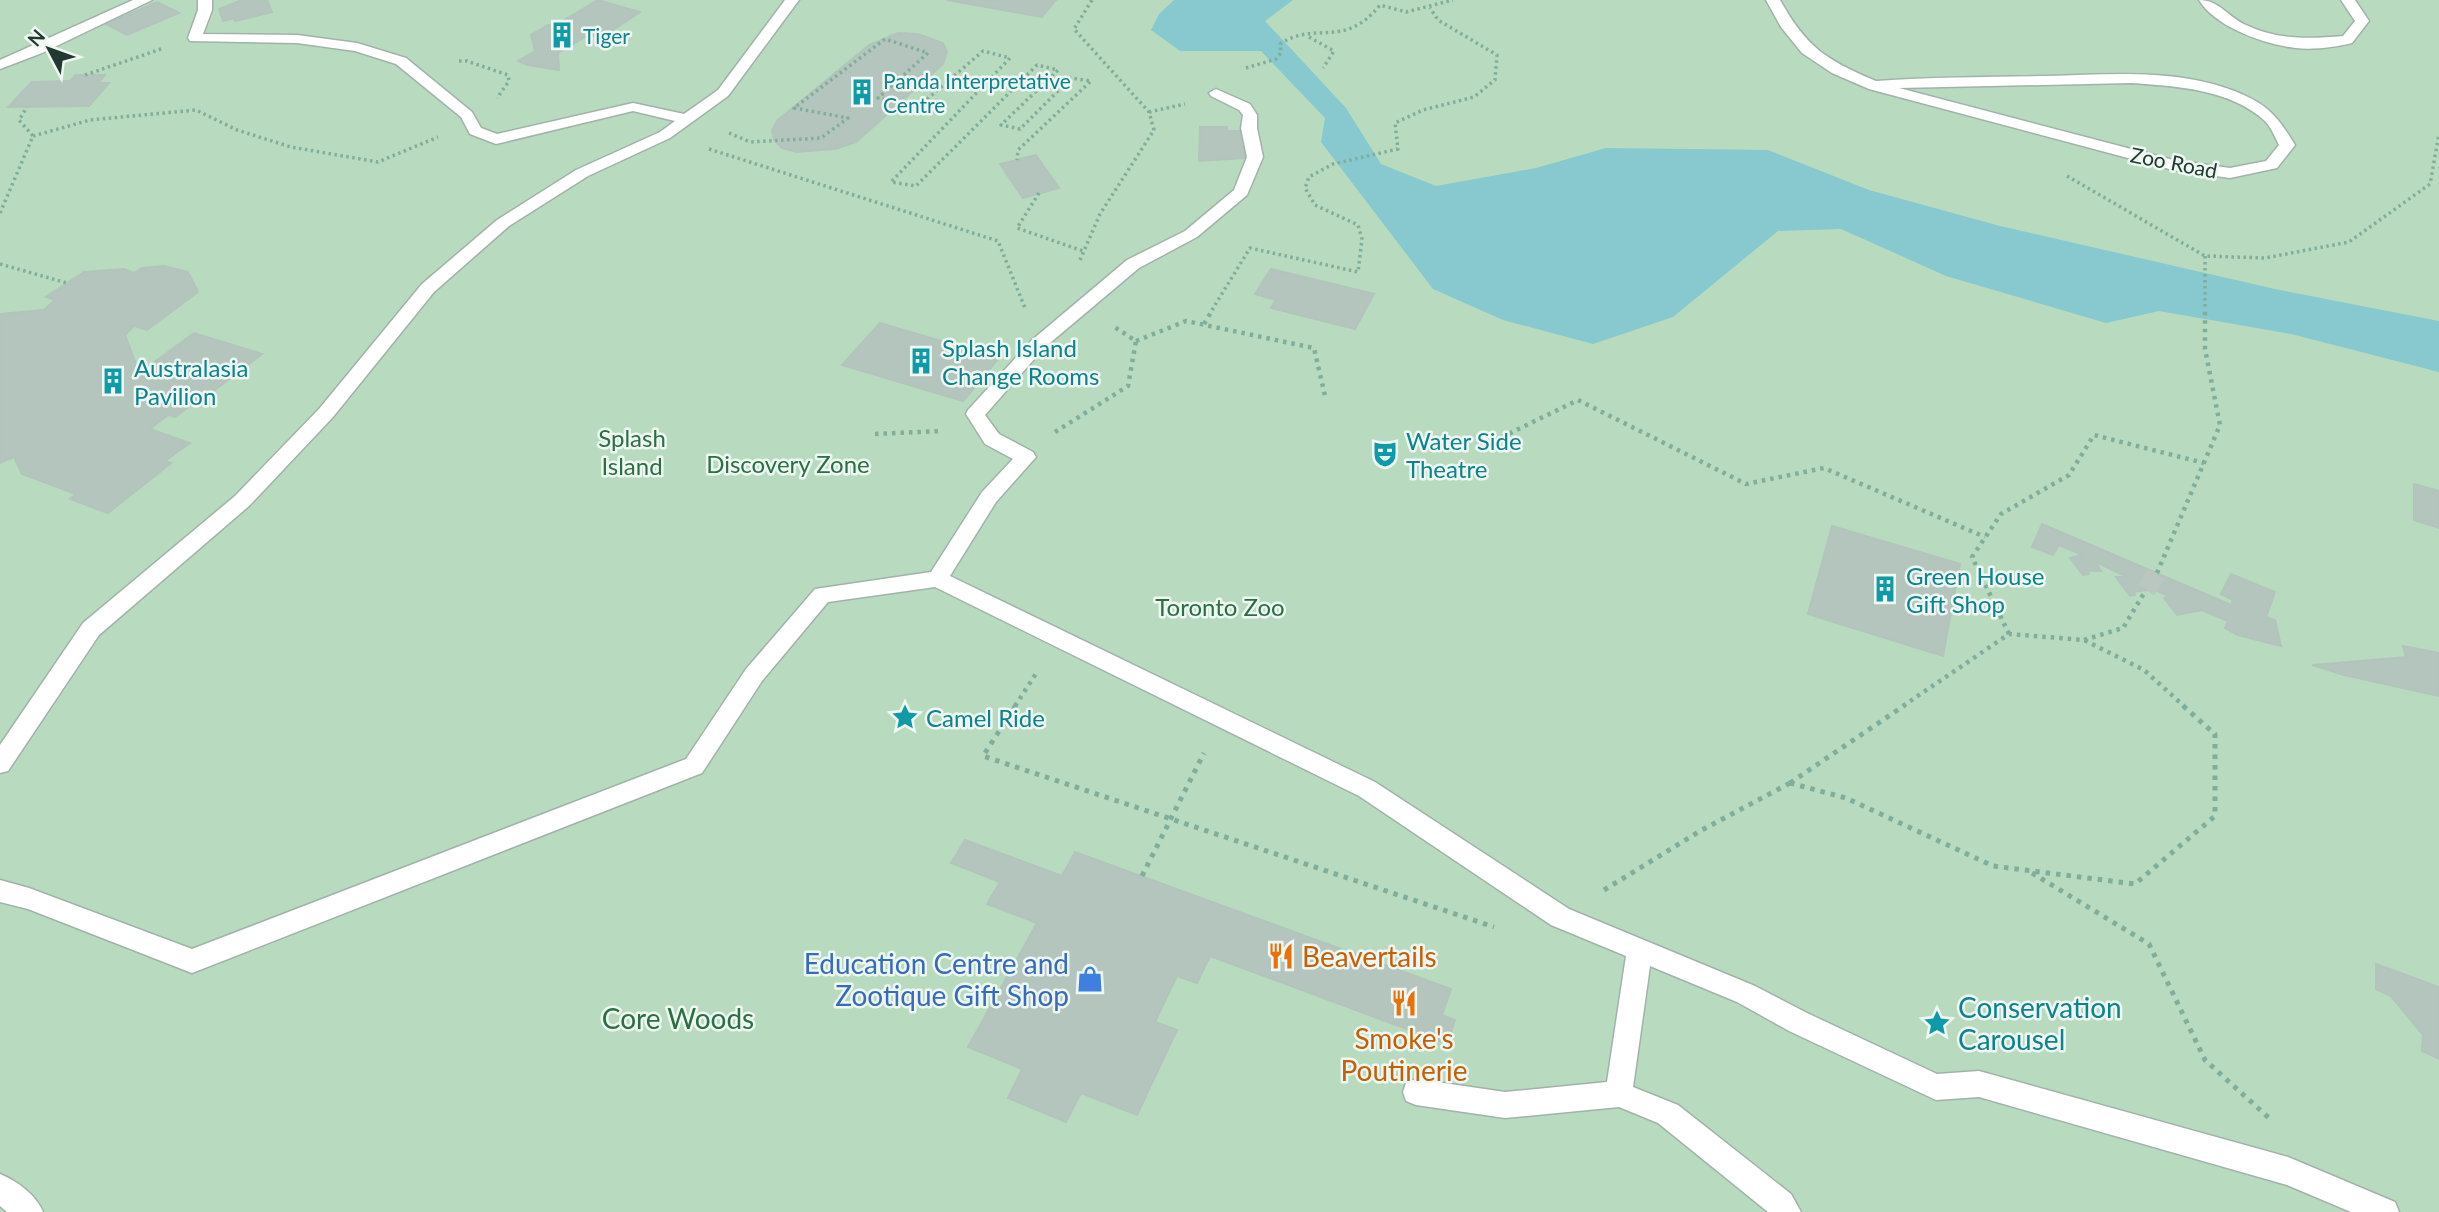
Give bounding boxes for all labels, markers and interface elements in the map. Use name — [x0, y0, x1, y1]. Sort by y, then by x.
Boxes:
north arrow — [14, 14, 84, 84]
building icon: Tiger — [547, 20, 577, 50]
place label: Tiger — [583, 23, 630, 48]
text: N — [22, 24, 49, 51]
place label: Panda Interpretative Centre — [883, 68, 1071, 117]
building icon: Panda Interpretative Centre — [847, 77, 877, 107]
street label: Zoo Road — [2128, 141, 2220, 183]
place label: Splash Island Change Rooms — [942, 333, 1099, 390]
building icon: Splash Island Change Rooms — [906, 346, 936, 376]
place label: Australasia Pavilion — [134, 353, 248, 410]
building icon: Australasia Pavilion — [98, 366, 128, 396]
park label: Splash Island — [598, 423, 666, 480]
place label: Water Side Theatre — [1406, 426, 1522, 483]
theatre icon: Water Side Theatre — [1370, 439, 1400, 469]
park label: Discovery Zone — [706, 449, 870, 478]
place label: Green House Gift Shop — [1906, 561, 2044, 618]
building icon: Green House Gift Shop — [1870, 574, 1900, 604]
park label: Toronto Zoo — [1155, 592, 1285, 621]
place icon: Camel Ride — [890, 702, 920, 732]
place label: Camel Ride — [926, 703, 1045, 732]
place label: Beavertails — [1302, 939, 1437, 973]
restaurant icon: Beavertails — [1266, 941, 1296, 971]
place label: Education Centre and Zootique Gift Shop — [804, 946, 1069, 1012]
shop icon: Education Centre and Zootique Gift Shop — [1075, 964, 1105, 994]
restaurant icon: Smoke's Poutinerie — [1389, 988, 1419, 1018]
place label: Conservation Carousel — [1958, 990, 2122, 1056]
park label: Core Woods — [602, 1001, 754, 1035]
place icon: Conservation Carousel — [1922, 1008, 1952, 1038]
place label: Smoke's Poutinerie — [1341, 1021, 1467, 1087]

